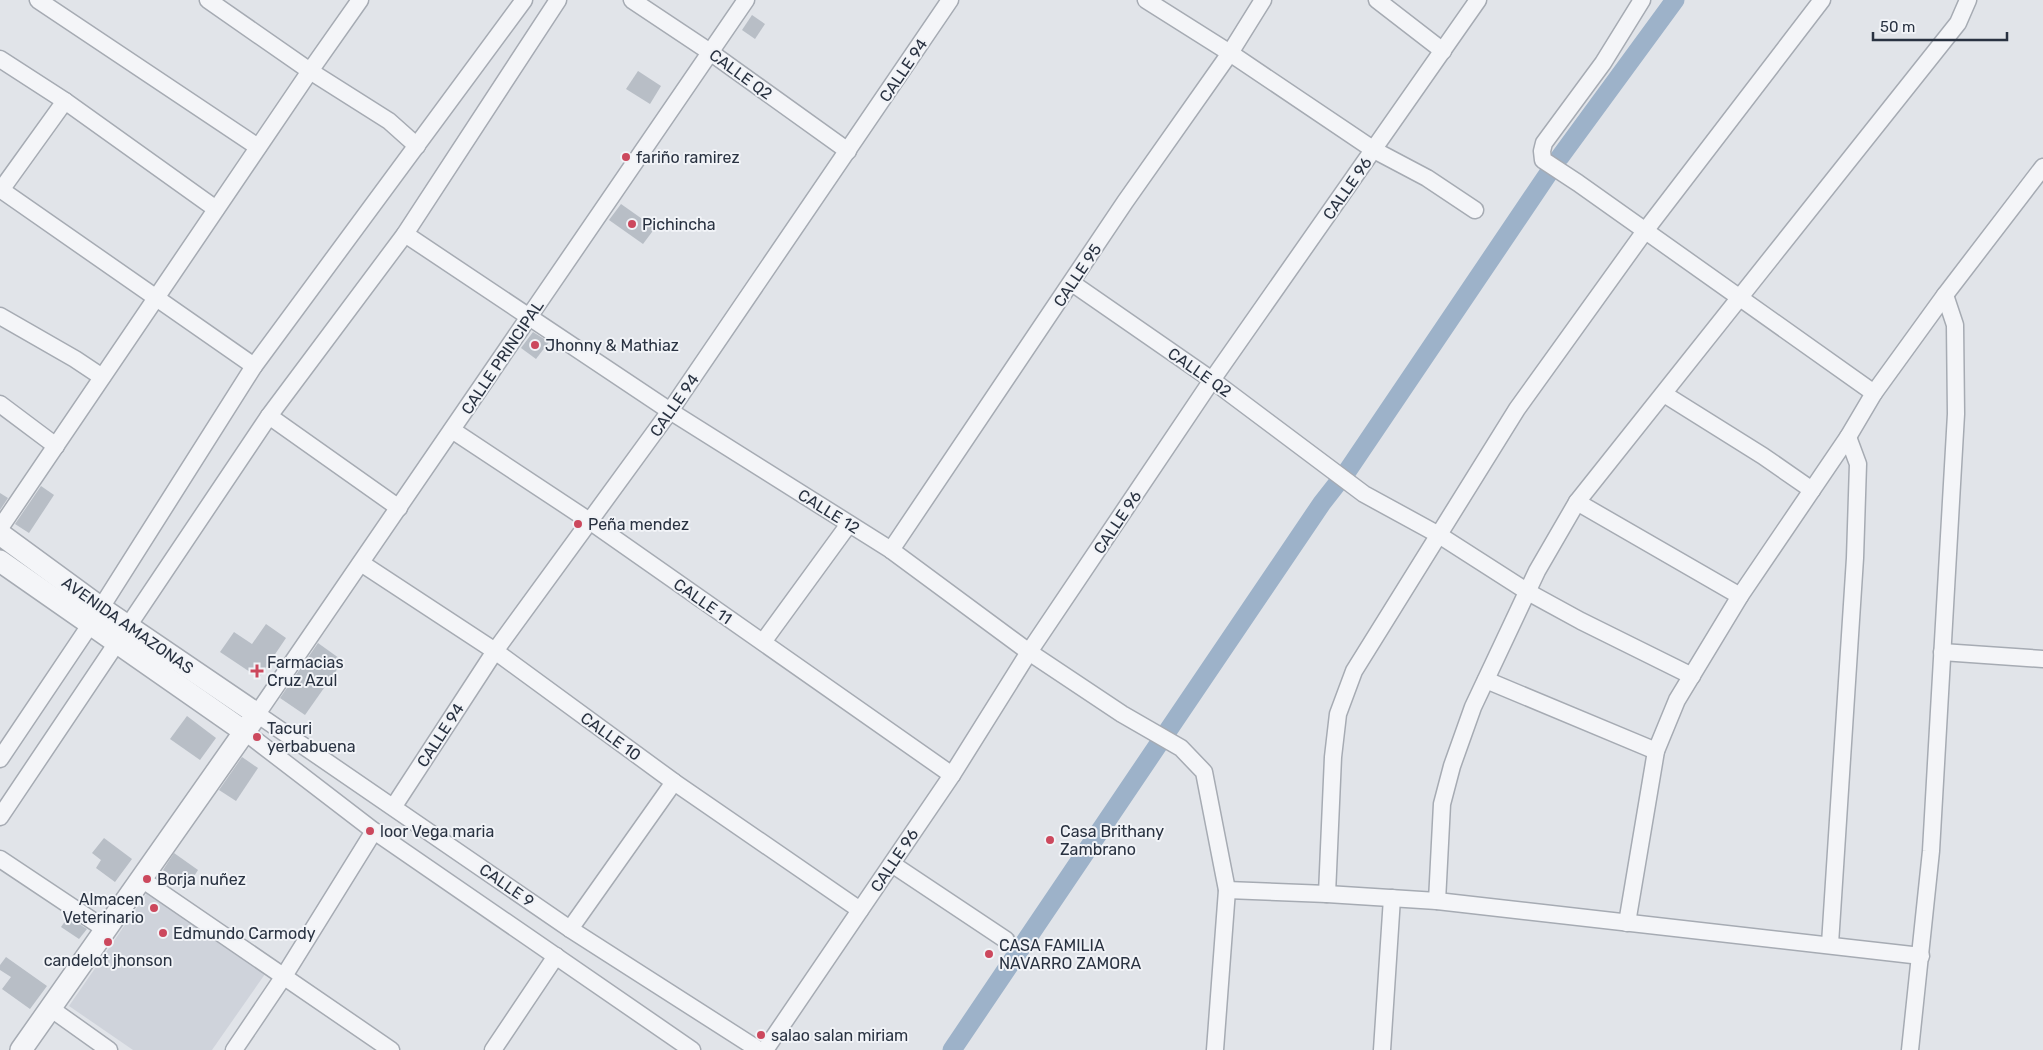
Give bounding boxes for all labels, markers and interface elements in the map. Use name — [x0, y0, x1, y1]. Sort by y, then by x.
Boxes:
scale bar — [1873, 10, 2007, 42]
text: 50 m — [1880, 18, 1915, 36]
street label: CALLE 94 — [875, 35, 931, 105]
street label: CALLE Q2 — [706, 45, 776, 104]
place label: fariño ramirez — [636, 148, 740, 167]
marker: fariño ramirez — [620, 151, 632, 163]
street label: CALLE 96 — [1319, 153, 1376, 223]
place label: Pichincha — [642, 215, 716, 234]
marker: Pichincha — [626, 218, 638, 230]
street label: CALLE 95 — [1049, 240, 1105, 310]
street label: CALLE PRINCIPAL — [457, 297, 548, 418]
place label: Jhonny & Mathiaz — [545, 336, 679, 355]
marker: Jhonny & Mathiaz — [529, 339, 541, 351]
street label: CALLE Q2 — [1164, 344, 1235, 401]
street label: CALLE 94 — [646, 370, 703, 440]
street label: CALLE 12 — [794, 485, 863, 538]
street label: CALLE 96 — [1089, 487, 1146, 557]
place label: Peña mendez — [588, 515, 689, 534]
marker: Peña mendez — [572, 518, 584, 530]
street label: AVENIDA AMAZONAS — [58, 573, 197, 678]
street label: CALLE 11 — [670, 575, 735, 628]
place label: Farmacias Cruz Azul — [267, 653, 344, 690]
marker: Farmacias Cruz Azul — [251, 665, 263, 677]
street label: CALLE 94 — [413, 700, 468, 771]
street label: CALLE 10 — [577, 708, 645, 765]
place label: Tacuri yerbabuena — [267, 719, 356, 756]
marker: Tacuri yerbabuena — [251, 731, 263, 743]
place label: loor Vega maria — [380, 822, 494, 841]
place label: Casa Brithany Zambrano — [1060, 822, 1164, 859]
marker: loor Vega maria — [364, 825, 376, 837]
street label: CALLE 96 — [866, 825, 923, 895]
marker: Casa Brithany Zambrano — [1044, 834, 1056, 846]
street label: CALLE 9 — [476, 860, 538, 911]
place label: Borja nuñez — [157, 870, 246, 889]
marker: Borja nuñez — [141, 873, 153, 885]
place label: Almacen Veterinario — [63, 890, 144, 927]
marker: Almacen Veterinario — [148, 902, 160, 914]
place label: Edmundo Carmody — [173, 924, 316, 943]
marker: Edmundo Carmody — [157, 927, 169, 939]
marker: candelot jhonson — [102, 936, 114, 948]
place label: CASA FAMILIA NAVARRO ZAMORA — [999, 936, 1142, 973]
marker: CASA FAMILIA NAVARRO ZAMORA — [983, 948, 995, 960]
place label: candelot jhonson — [44, 951, 172, 970]
place label: salao salan miriam — [771, 1026, 908, 1045]
marker: salao salan miriam — [755, 1029, 767, 1041]

